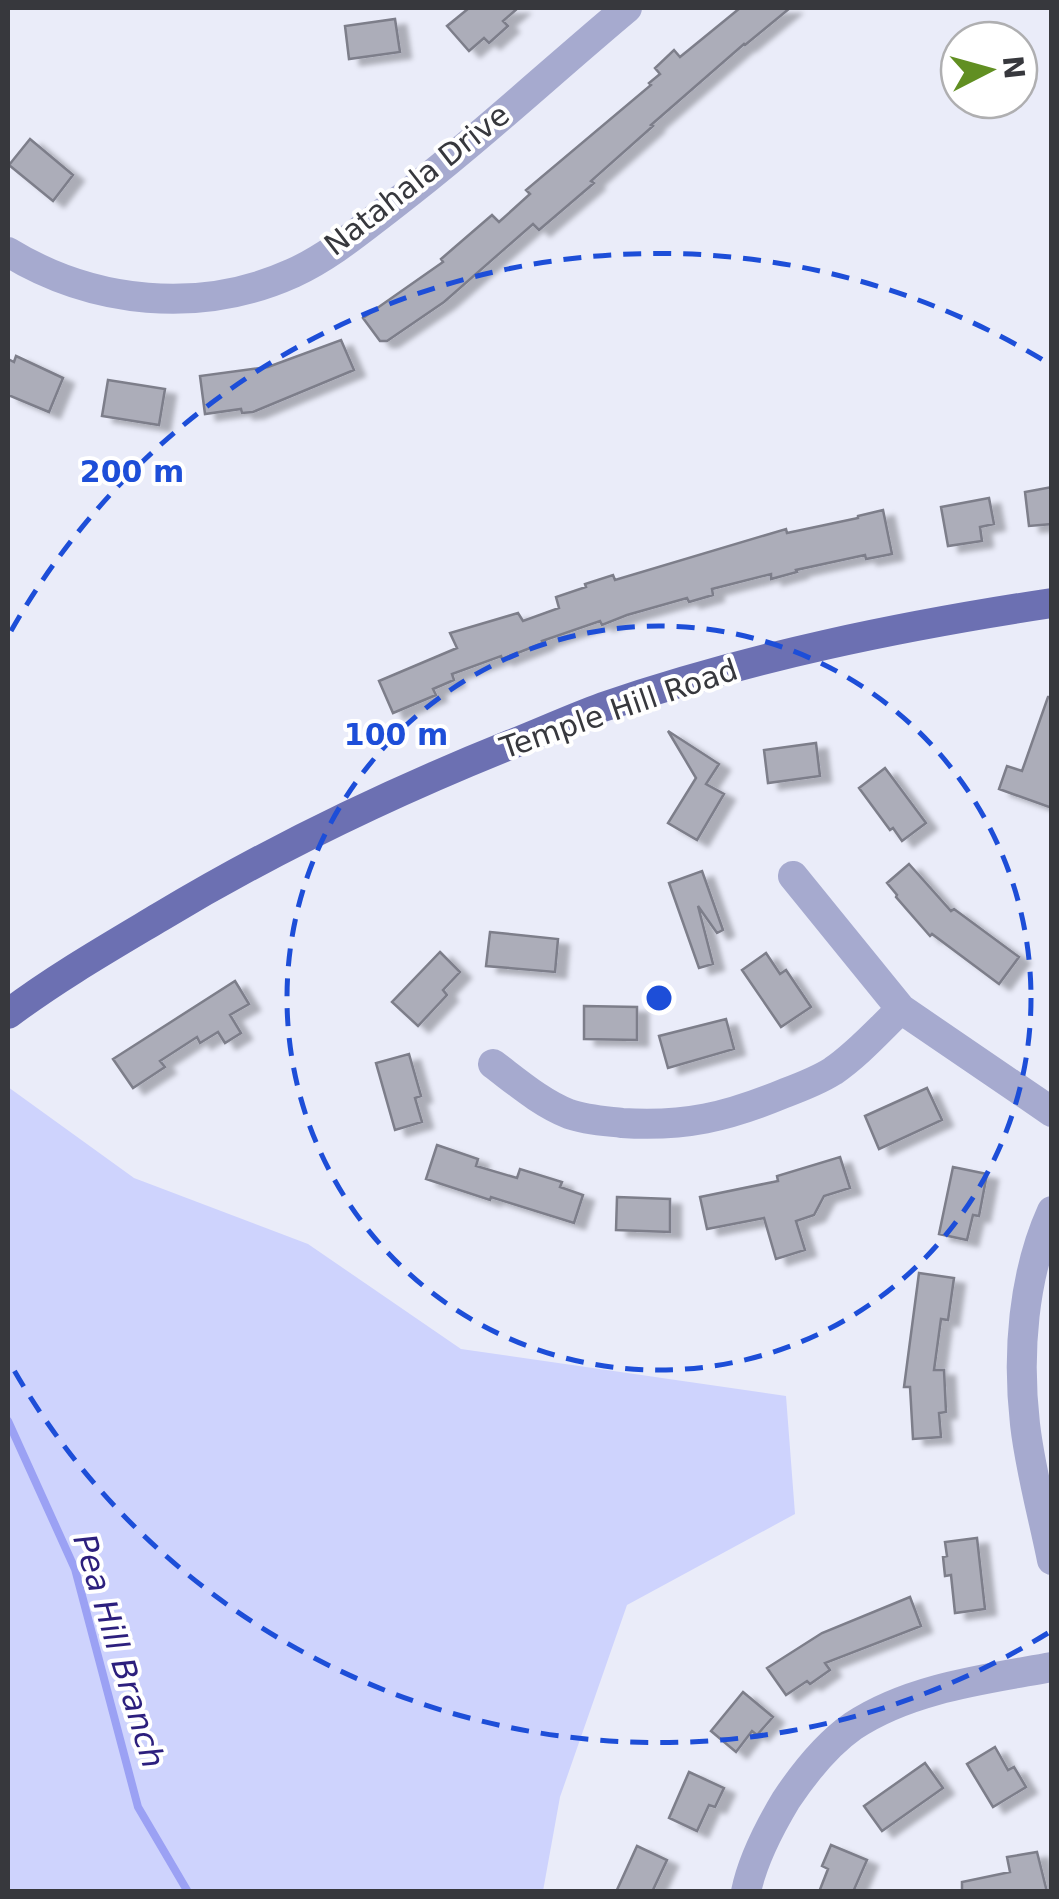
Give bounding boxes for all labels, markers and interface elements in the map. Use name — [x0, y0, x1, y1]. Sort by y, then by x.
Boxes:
north arrow — [939, 20, 1039, 120]
text: N — [996, 54, 1031, 81]
street label: Natahala Drive — [317, 97, 516, 263]
text: 200 m — [80, 454, 184, 489]
street label: Temple Hill Road — [495, 652, 742, 766]
text: 100 m — [344, 717, 448, 752]
centre of rings — [641, 980, 677, 1016]
water label: Pea Hill Branch — [65, 1529, 173, 1773]

